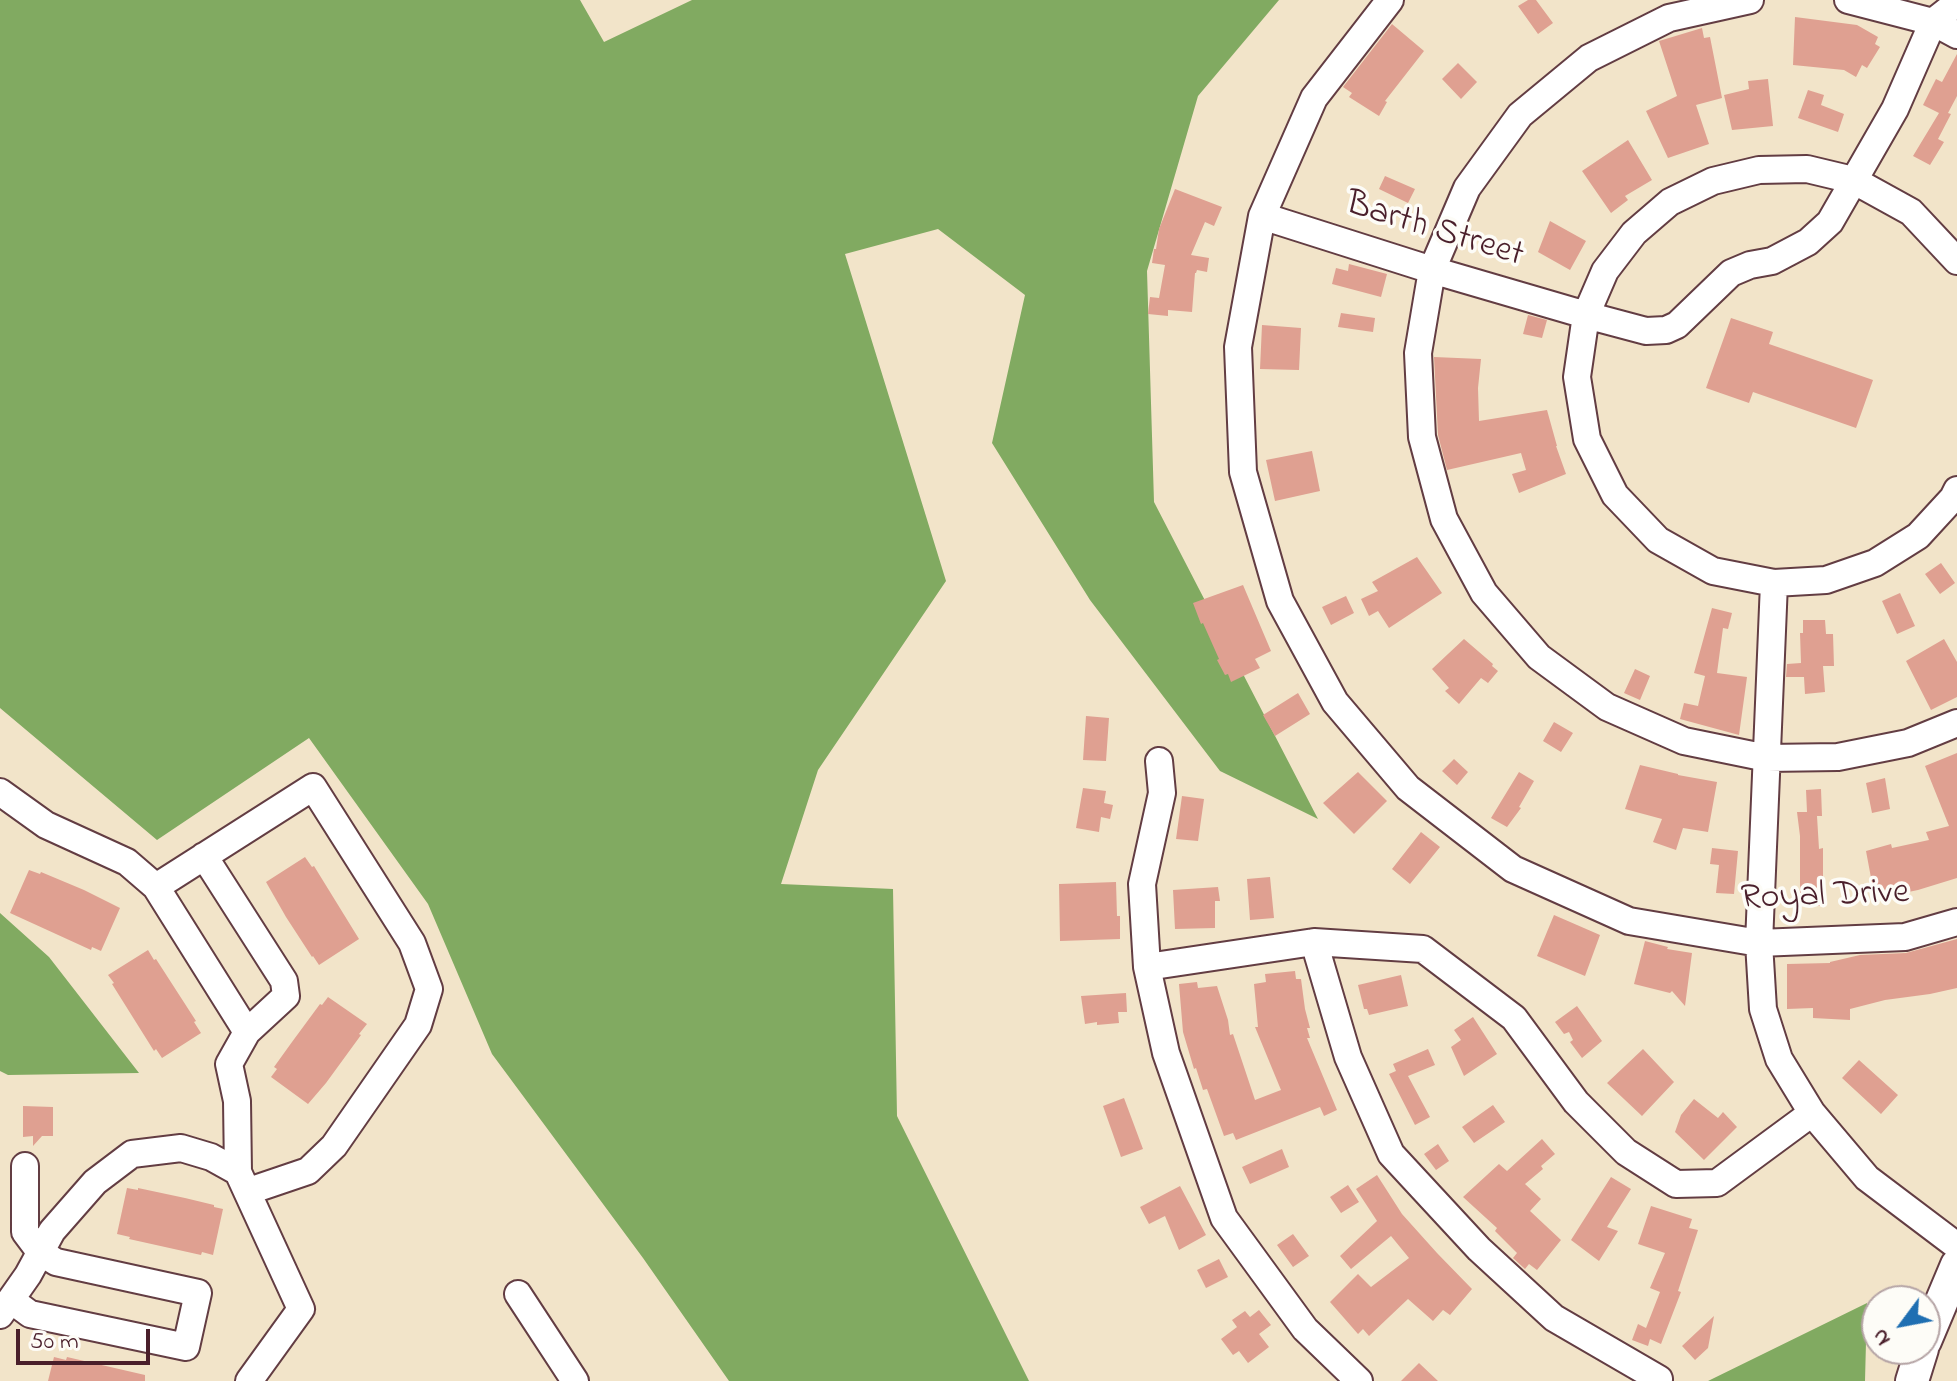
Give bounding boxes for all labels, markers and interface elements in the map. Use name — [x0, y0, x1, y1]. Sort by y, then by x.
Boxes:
street label: Barth Street — [1340, 184, 1528, 280]
street label: Royal Drive — [1740, 873, 1910, 923]
north arrow — [1861, 1285, 1941, 1365]
scale bar — [20, 1313, 154, 1363]
text: N — [1865, 1322, 1900, 1351]
text: 50 m — [30, 1325, 79, 1360]

